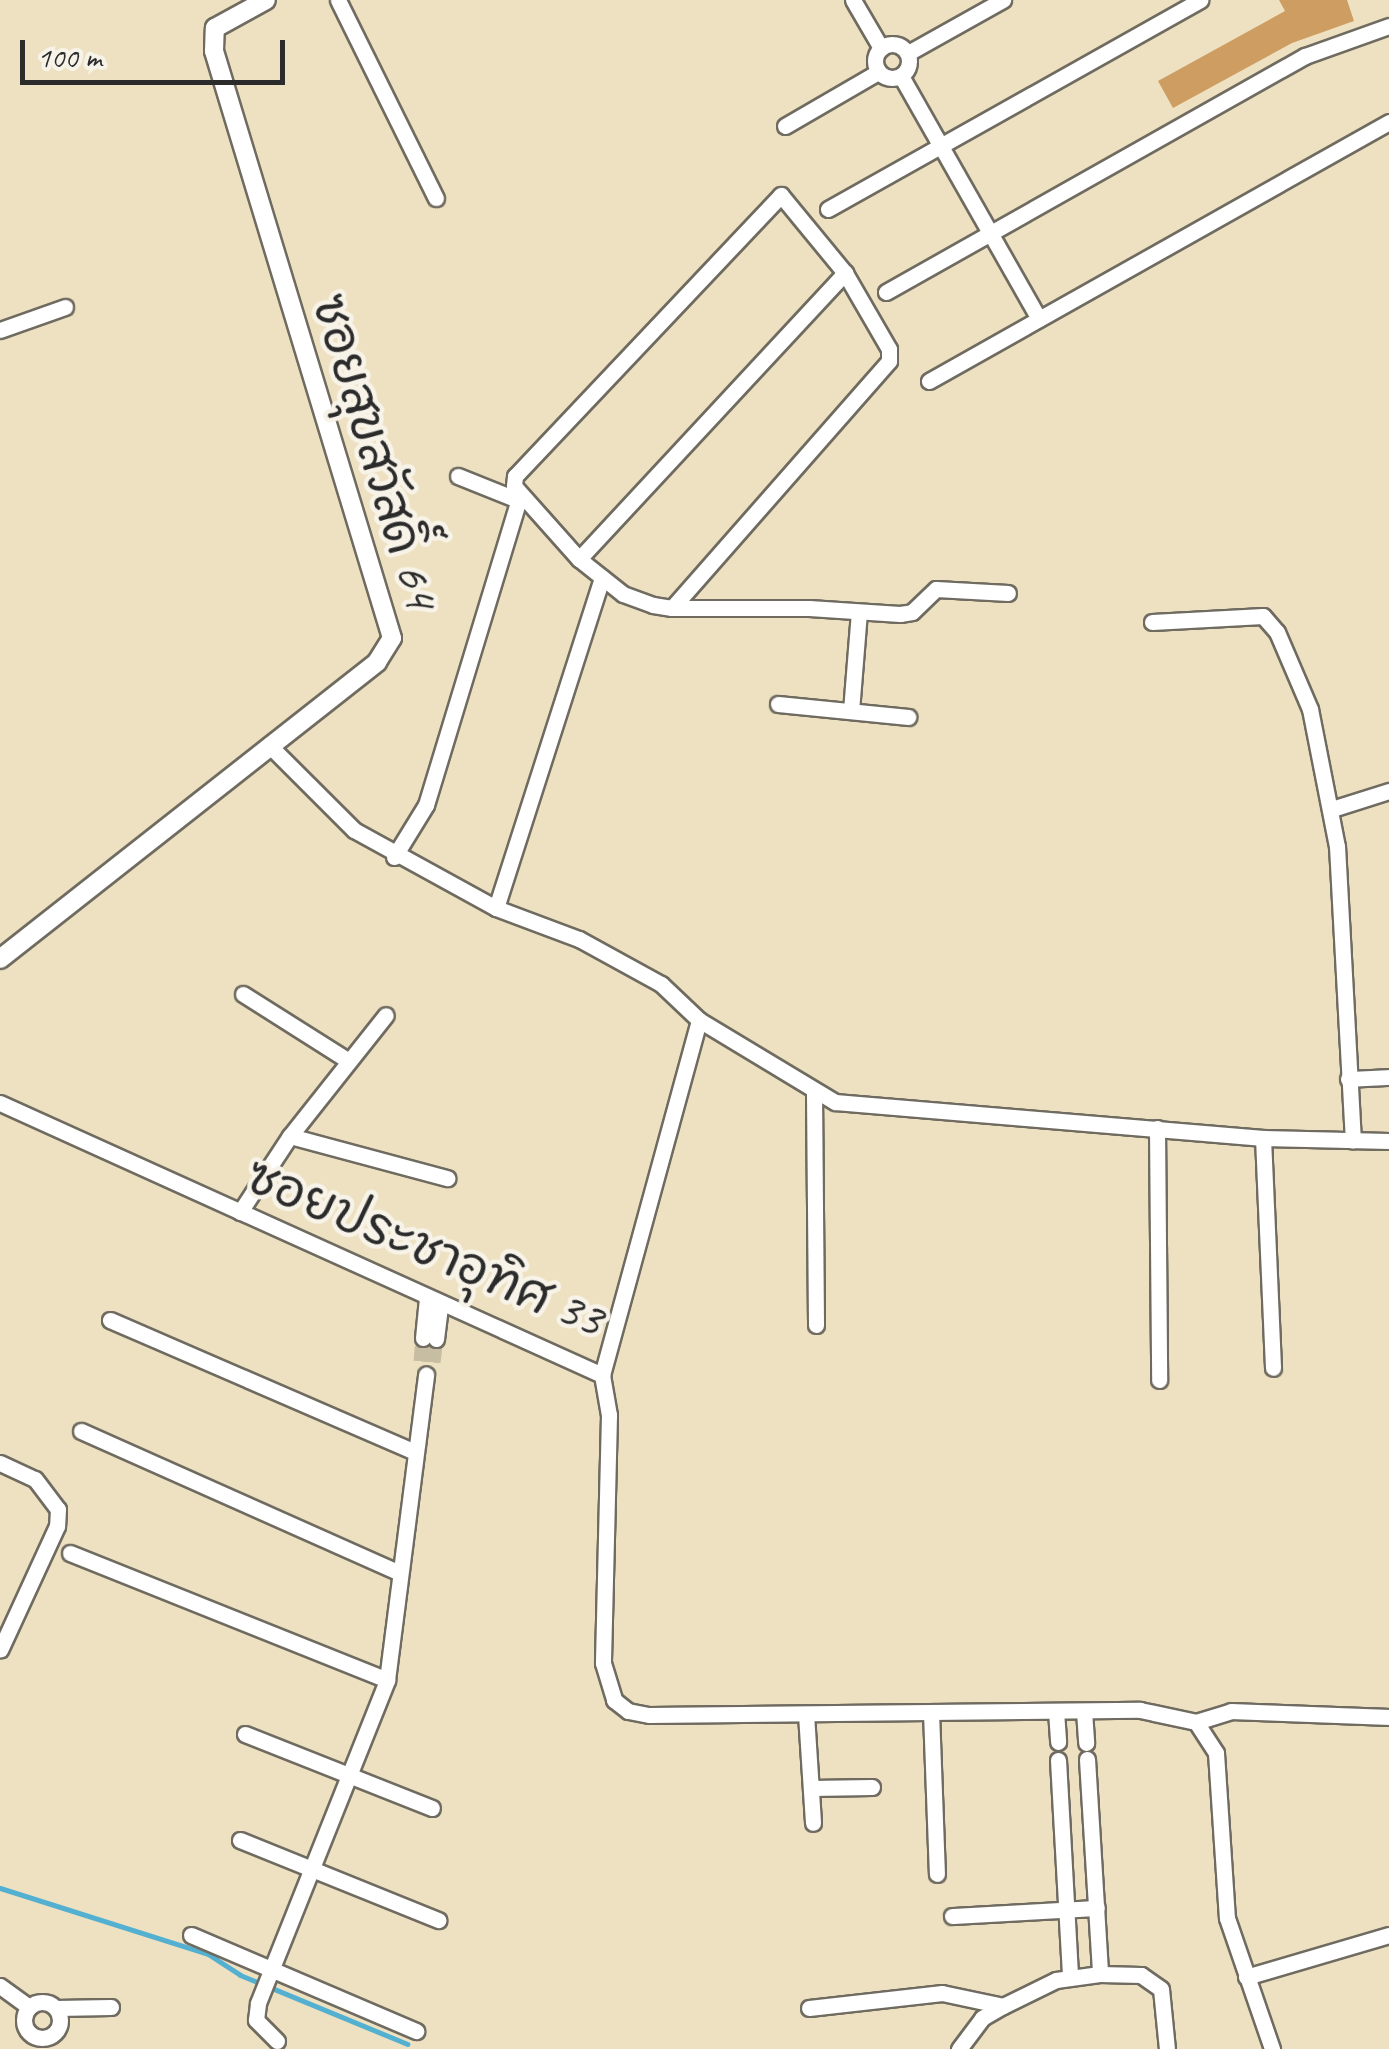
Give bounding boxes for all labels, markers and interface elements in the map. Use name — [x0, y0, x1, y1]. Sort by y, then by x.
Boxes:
scale bar — [25, 20, 290, 82]
text: 100 m — [37, 38, 102, 76]
street label: ซอยสุขสวัสดิ์ 64 — [300, 287, 452, 615]
street label: ซอยประชาอุทิศ 33 — [237, 1145, 613, 1349]

